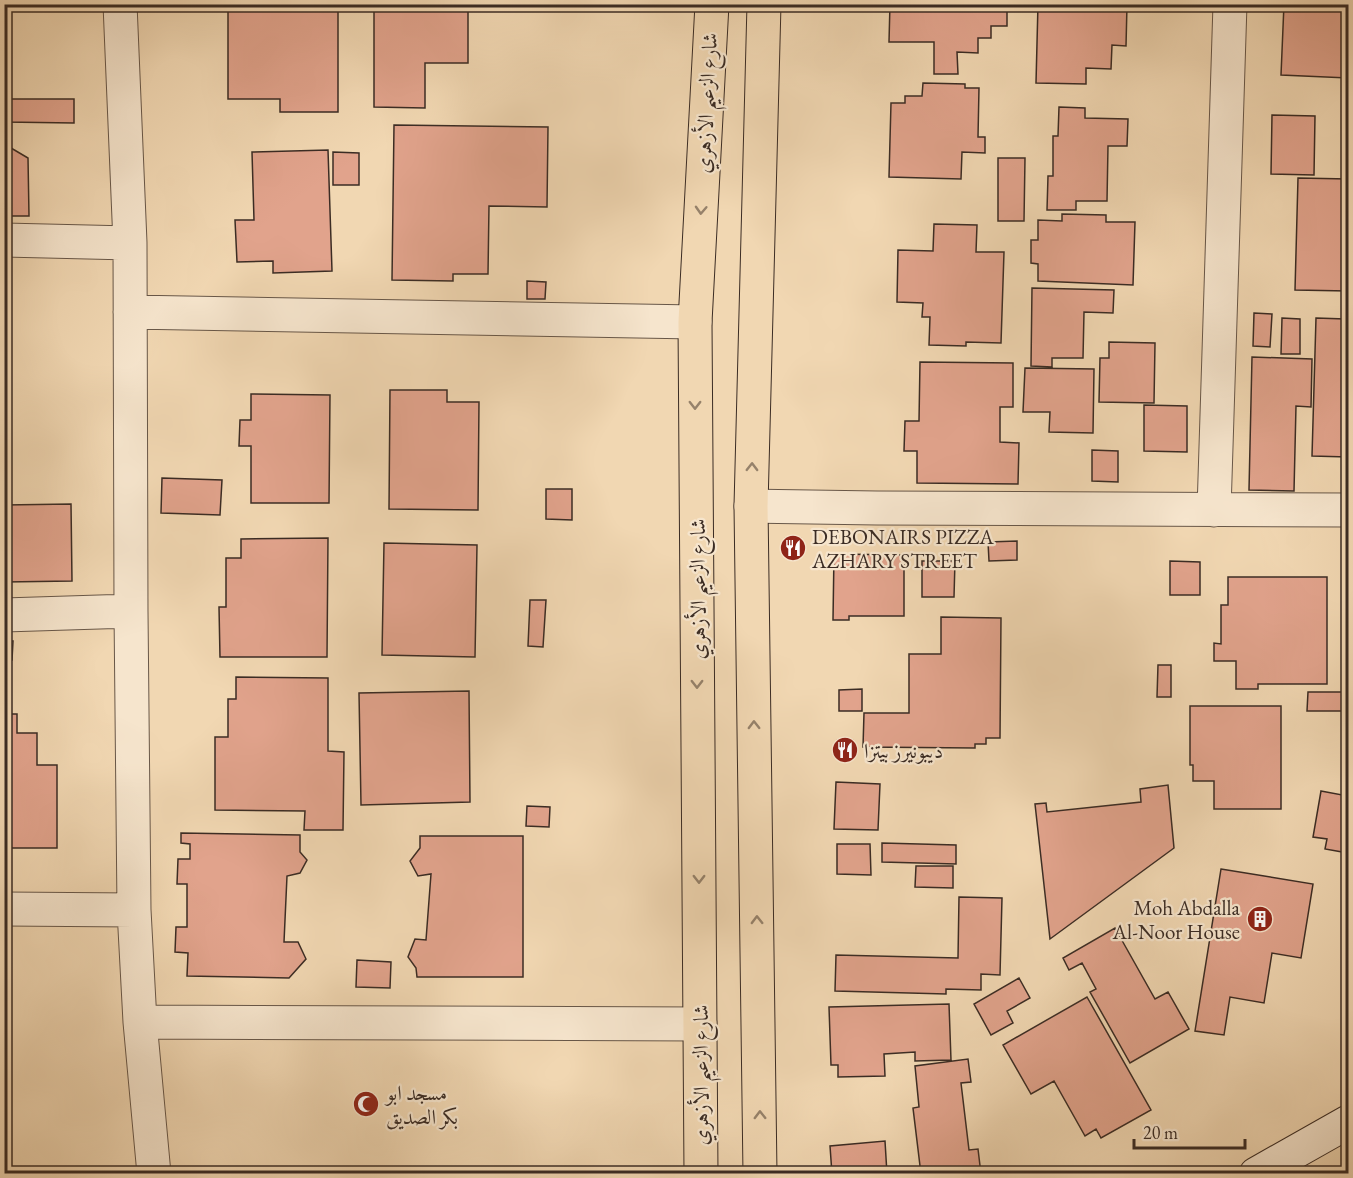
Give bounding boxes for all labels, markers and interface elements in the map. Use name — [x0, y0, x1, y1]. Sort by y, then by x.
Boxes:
street label: شارع الزعيم الأزهري — [688, 32, 731, 175]
one-way arrow — [694, 205, 707, 214]
one-way arrow — [689, 400, 701, 409]
one-way arrow — [746, 463, 759, 472]
street label: شارع الزعيم الأزهري — [683, 518, 719, 660]
place label: DEBONAIRS PIZZA AZHARY STREET — [811, 523, 994, 574]
restaurant icon: DEBONAIRS PIZZA AZHARY STREET — [778, 533, 808, 563]
one-way arrow — [691, 679, 703, 688]
one-way arrow — [748, 721, 760, 730]
restaurant icon: ديبونيرز بيتزا — [830, 735, 860, 765]
place label: ديبونيرز بيتزا — [864, 737, 943, 764]
one-way arrow — [692, 874, 705, 883]
place label: Moh Abdalla Al-Noor House — [1112, 894, 1241, 945]
building icon: Moh Abdalla Al-Noor House — [1245, 904, 1275, 934]
one-way arrow — [751, 916, 763, 925]
street label: شارع الزعيم الأزهري — [686, 1004, 722, 1146]
place label: مسجد ابو بكر الصديق — [384, 1079, 458, 1130]
mosque icon: مسجد ابو بكر الصديق — [351, 1089, 381, 1119]
one-way arrow — [753, 1111, 766, 1120]
scale bar — [1134, 1112, 1245, 1150]
text: 20 m — [1143, 1121, 1178, 1144]

